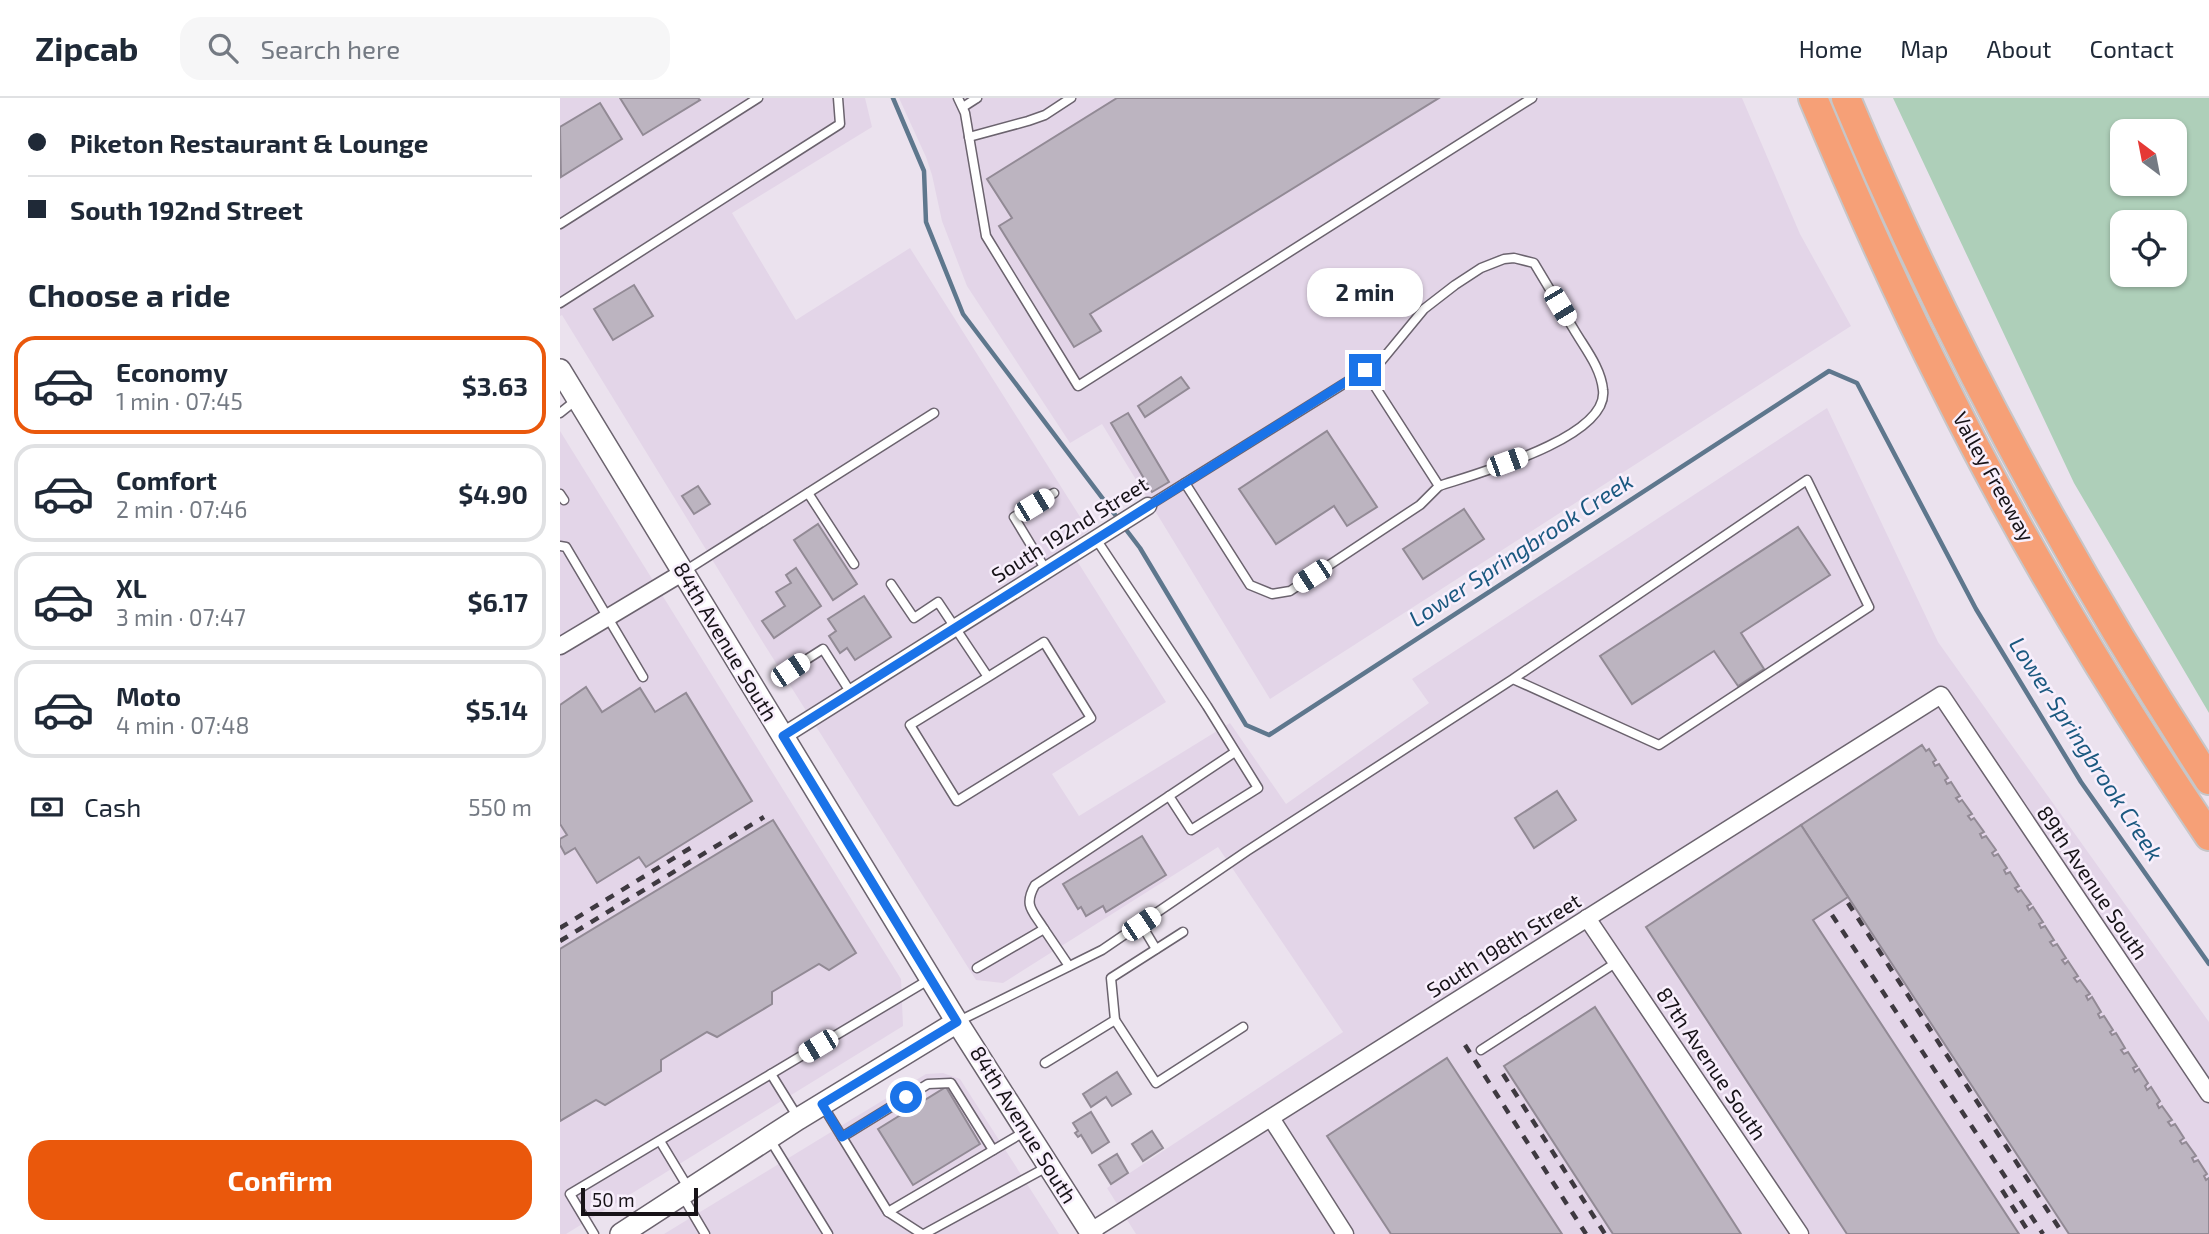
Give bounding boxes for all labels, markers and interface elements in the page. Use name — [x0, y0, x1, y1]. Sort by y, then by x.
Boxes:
search box — [180, 17, 670, 80]
text: Zipcab — [35, 28, 138, 68]
icon: search — [204, 29, 242, 67]
text: Search here — [260, 33, 400, 64]
text: Home — [1799, 34, 1862, 63]
text: Map — [1900, 34, 1948, 63]
text: About — [1986, 34, 2052, 63]
text: Contact — [2090, 34, 2174, 63]
north arrow — [2110, 119, 2188, 196]
map controls — [2110, 119, 2187, 287]
text: Piketon Restaurant & Lounge — [70, 127, 428, 158]
text: South 192nd Street — [70, 194, 303, 225]
button: locate — [2110, 210, 2187, 287]
callout: 2 min — [1307, 268, 1423, 317]
text: Choose a ride — [28, 275, 231, 313]
text: 2 min — [1336, 278, 1394, 306]
car — [1541, 283, 1580, 329]
icon: car — [32, 354, 95, 417]
route end — [1349, 354, 1381, 386]
text: Economy — [116, 356, 228, 387]
text: $3.63 — [462, 370, 528, 401]
text: 1 min · 07:45 — [116, 387, 243, 415]
street label: Valley Freeway — [1948, 407, 2040, 545]
car — [1484, 445, 1531, 479]
icon: car — [32, 462, 95, 525]
text: Comfort — [116, 464, 217, 495]
water label: Lower Springbrook Creek — [1403, 466, 1638, 632]
street label: South 192nd Street — [986, 470, 1152, 587]
text: $4.90 — [458, 478, 528, 509]
car — [1011, 485, 1058, 525]
text: 2 min · 07:46 — [116, 495, 247, 523]
car — [1289, 556, 1336, 596]
street label: 84th Avenue South — [669, 557, 784, 725]
icon: car — [32, 570, 95, 633]
text: XL — [116, 572, 147, 603]
text: $6.17 — [467, 586, 528, 617]
text: 3 min · 07:47 — [116, 603, 246, 631]
water label: Lower Springbrook Creek — [2004, 631, 2170, 866]
car — [767, 650, 814, 690]
icon: car — [32, 678, 95, 741]
text: Moto — [116, 680, 181, 711]
text: $5.14 — [466, 694, 528, 725]
text: 4 min · 07:48 — [116, 711, 249, 739]
icon: cash — [28, 788, 66, 826]
text: Cash — [84, 791, 141, 822]
text: 550 m — [468, 793, 532, 821]
street label: 89th Avenue South — [2033, 801, 2154, 964]
street label: South 198th Street — [1422, 887, 1585, 1002]
car — [1118, 904, 1165, 944]
street label: 87th Avenue South — [1652, 982, 1773, 1144]
car — [795, 1026, 842, 1066]
street label: 84th Avenue South — [966, 1041, 1083, 1208]
route start — [890, 1081, 922, 1113]
button: Confirm — [28, 1140, 532, 1220]
scale bar — [581, 1185, 698, 1217]
text: 50 m — [592, 1188, 635, 1211]

